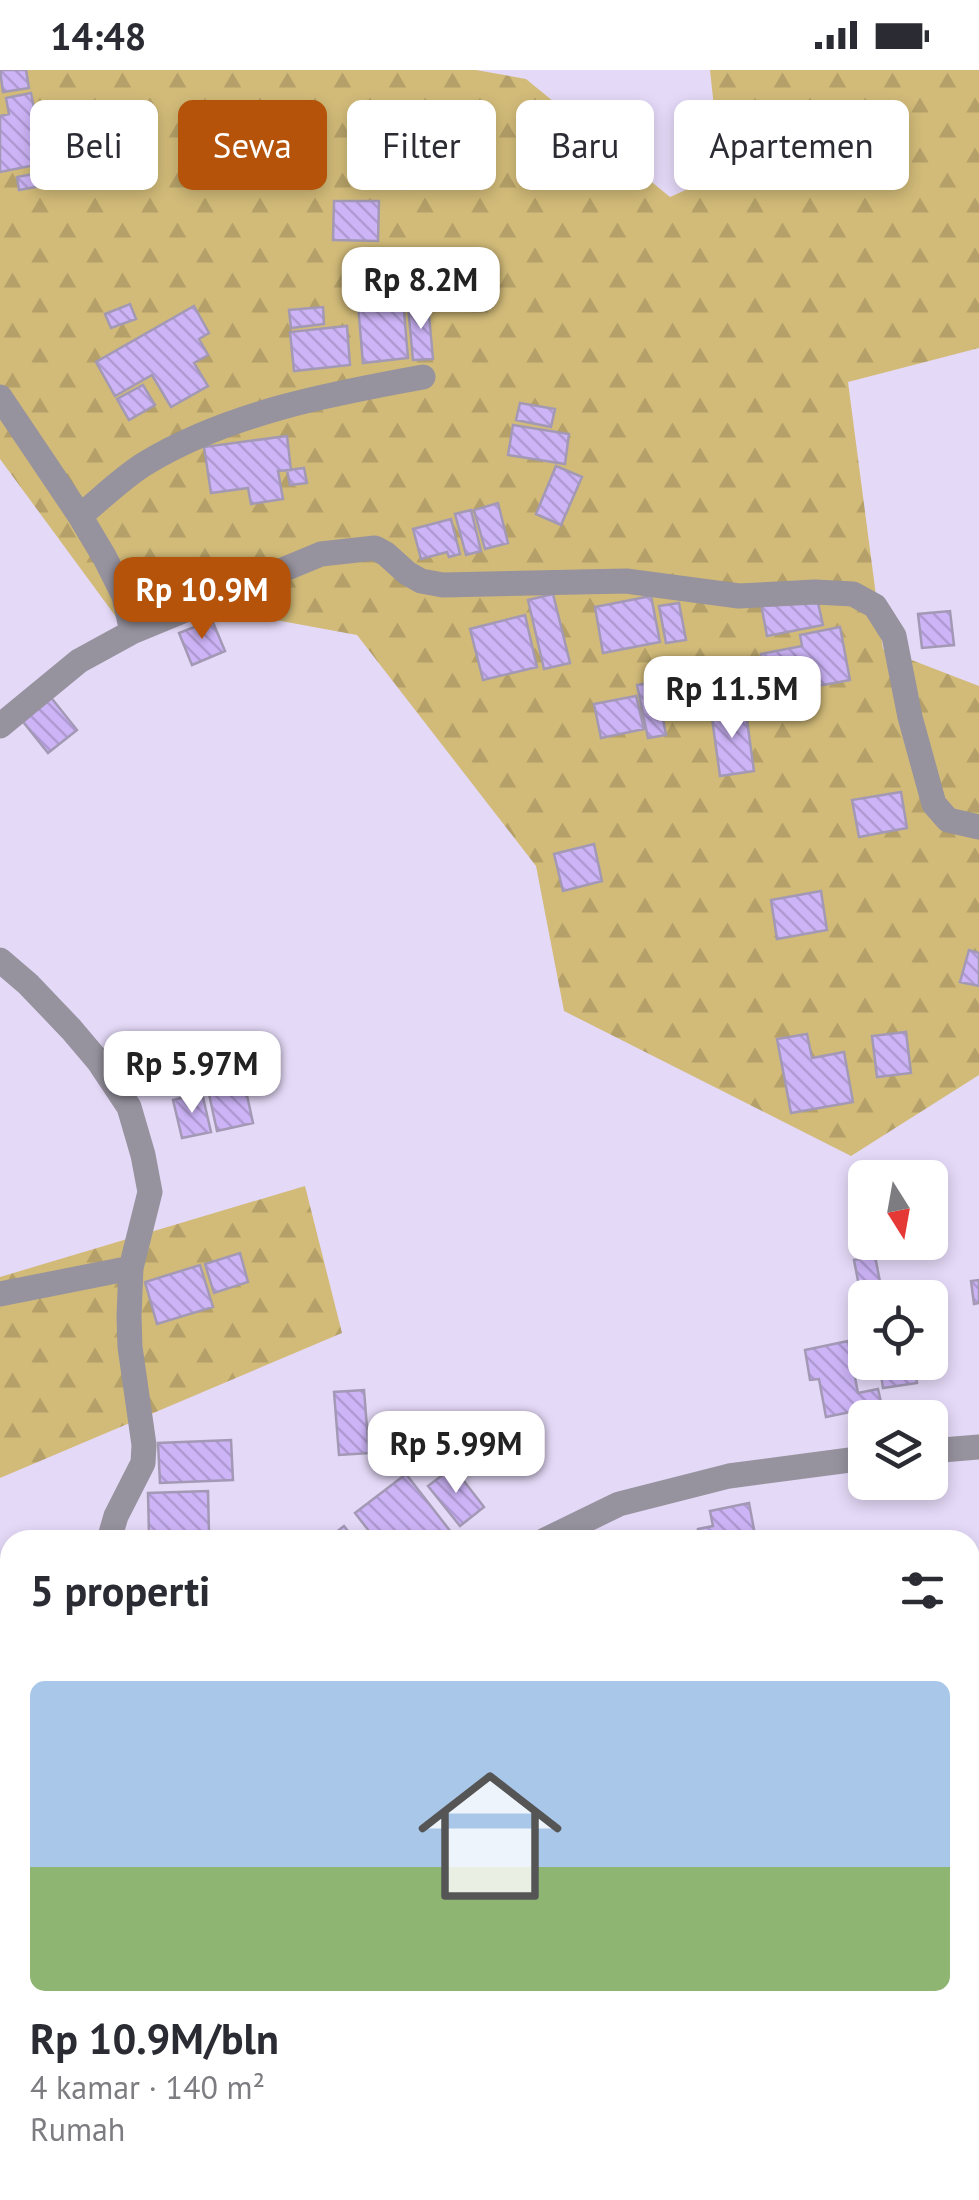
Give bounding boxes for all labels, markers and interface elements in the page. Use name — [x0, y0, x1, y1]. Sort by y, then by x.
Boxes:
text: 14:48 — [50, 11, 146, 60]
chip: Beli — [30, 100, 158, 190]
chip: Sewa — [178, 100, 327, 190]
chip: Filter — [347, 100, 496, 190]
chip: Baru — [516, 100, 654, 190]
chip: Apartemen — [674, 100, 909, 190]
pin: Rp 8.2M — [329, 247, 513, 332]
text: Rp 8.2M — [364, 258, 478, 300]
pin: Rp 10.9M — [99, 557, 305, 642]
text: Rp 10.9M — [136, 568, 268, 610]
pin: Rp 11.5M — [629, 656, 835, 741]
text: Rp 11.5M — [666, 667, 798, 709]
pin: Rp 5.97M — [89, 1031, 295, 1116]
text: Rp 5.97M — [126, 1042, 258, 1084]
north arrow — [848, 1160, 948, 1260]
map controls — [848, 1160, 948, 1500]
button: locate — [848, 1280, 948, 1380]
button: layers — [848, 1400, 948, 1500]
pin: Rp 5.99M — [353, 1411, 559, 1496]
text: Rp 5.99M — [390, 1422, 522, 1464]
text: 5 properti — [30, 1563, 210, 1618]
icon: filters — [895, 1563, 950, 1618]
icon: home — [400, 1746, 580, 1926]
text: Rp 10.9M/bln — [30, 2011, 279, 2066]
text: 4 kamar · 140 m² — [30, 2066, 265, 2108]
text: Rumah — [30, 2108, 125, 2150]

